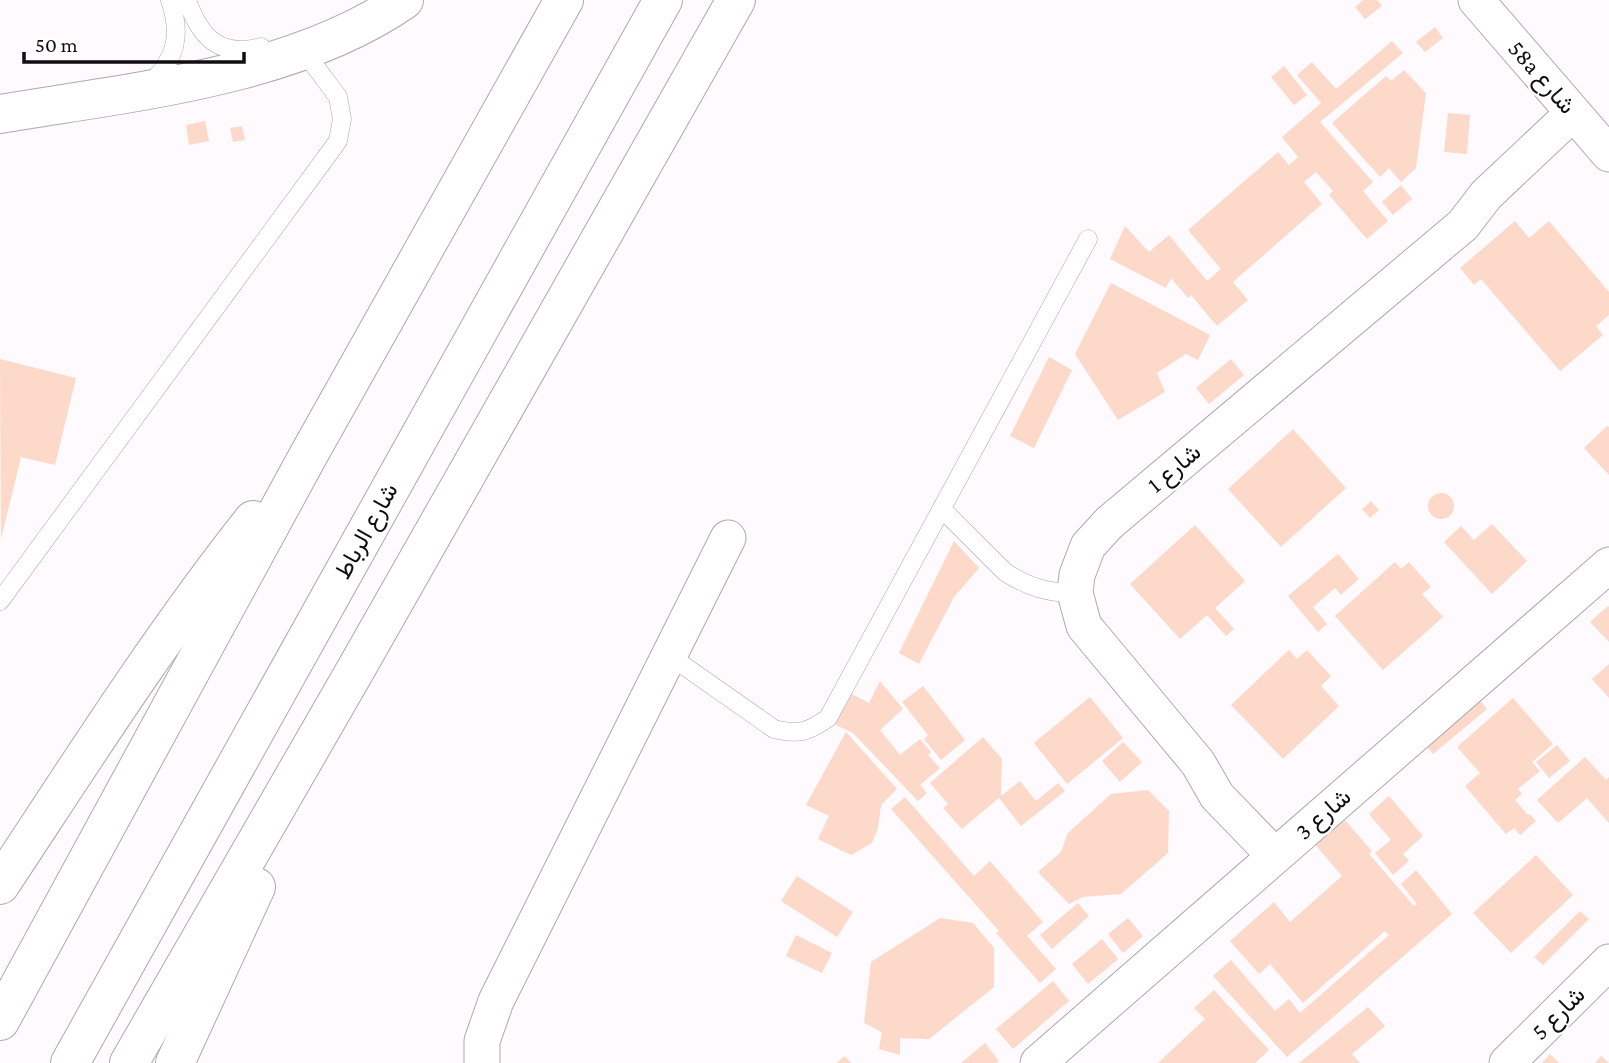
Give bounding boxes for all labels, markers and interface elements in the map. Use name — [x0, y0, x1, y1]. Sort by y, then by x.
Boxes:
scale bar — [24, 21, 245, 65]
text: 50 m — [35, 33, 78, 57]
street label: 58a شارع — [1501, 35, 1581, 121]
street label: شارع 1 — [1142, 438, 1208, 500]
street label: شارع الرباط — [328, 478, 405, 585]
street label: شارع 3 — [1290, 782, 1358, 847]
street label: شارع 5 — [1525, 980, 1592, 1047]

